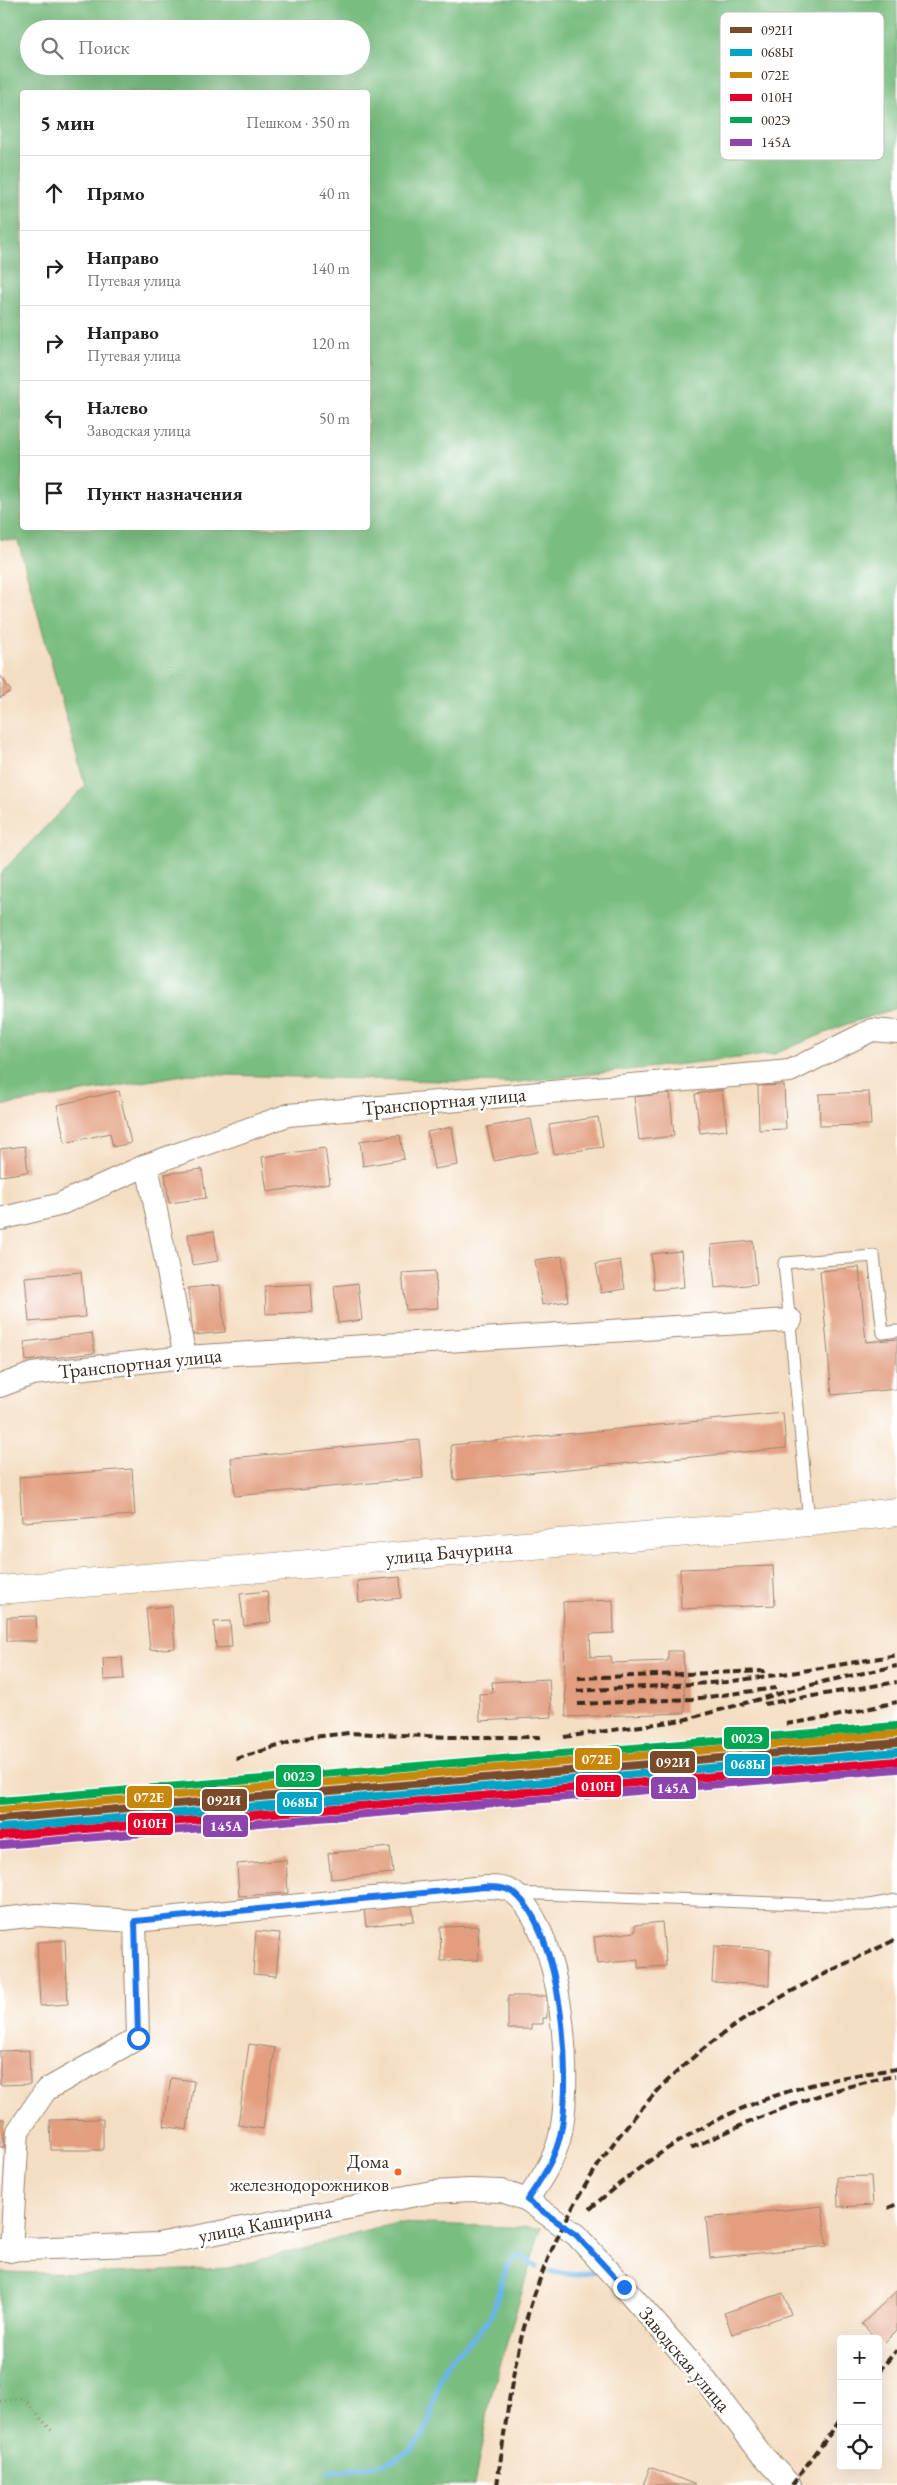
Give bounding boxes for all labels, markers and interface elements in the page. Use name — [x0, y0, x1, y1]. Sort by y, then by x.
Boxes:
legend — [720, 12, 884, 160]
search box — [20, 20, 370, 75]
text: 092И — [761, 21, 793, 39]
icon: search — [38, 34, 66, 62]
text: Поиск — [78, 35, 130, 60]
text: 068Ы — [761, 43, 793, 61]
text: 072Е — [761, 66, 789, 84]
text: 010Н — [761, 88, 793, 106]
text: 5 мин — [40, 109, 95, 136]
text: 002Э — [761, 111, 790, 129]
text: Пешком · 350 m — [246, 112, 350, 133]
text: 145А — [761, 133, 791, 151]
icon: ahead — [40, 179, 68, 207]
text: Прямо — [87, 181, 145, 206]
text: 40 m — [319, 183, 350, 204]
text: Направо — [87, 245, 159, 270]
icon: right — [40, 254, 68, 282]
text: 140 m — [311, 258, 350, 279]
text: Путевая улица — [87, 270, 181, 291]
text: Направо — [87, 320, 159, 345]
icon: right — [40, 329, 68, 357]
text: 120 m — [311, 333, 350, 354]
text: Путевая улица — [87, 345, 181, 366]
text: Налево — [87, 395, 148, 420]
icon: left — [40, 404, 68, 432]
text: 50 m — [319, 408, 350, 429]
text: Заводская улица — [87, 420, 191, 441]
icon: arrive — [40, 479, 68, 507]
text: Пункт назначения — [87, 481, 243, 506]
street label: Транспортная улица — [361, 1081, 527, 1121]
street label: Транспортная улица — [57, 1341, 223, 1385]
street label: улица Бачурина — [385, 1534, 513, 1570]
line badge: 002Э — [723, 1726, 770, 1750]
text: 002Э — [731, 1729, 763, 1747]
line badge: 072Е — [574, 1747, 621, 1771]
text: 072Е — [582, 1750, 612, 1768]
line badge: 092И — [649, 1750, 696, 1774]
text: 092И — [656, 1753, 690, 1771]
line badge: 068Ы — [724, 1753, 771, 1777]
text: 068Ы — [730, 1755, 766, 1773]
line badge: 002Э — [275, 1764, 322, 1788]
text: 002Э — [283, 1767, 315, 1785]
line badge: 010Н — [575, 1774, 622, 1798]
line badge: 145А — [650, 1776, 697, 1800]
text: 010Н — [581, 1777, 615, 1795]
text: 145А — [657, 1779, 690, 1797]
line badge: 072Е — [126, 1785, 173, 1809]
text: 072Е — [134, 1788, 164, 1806]
line badge: 092И — [201, 1788, 248, 1812]
text: 092И — [207, 1791, 241, 1809]
line badge: 068Ы — [276, 1791, 323, 1815]
text: 068Ы — [282, 1793, 318, 1811]
line badge: 010Н — [127, 1812, 174, 1836]
text: 010Н — [133, 1814, 167, 1832]
line badge: 145А — [202, 1814, 249, 1838]
text: 145А — [210, 1817, 243, 1835]
route start — [127, 2027, 150, 2050]
place label: Дома железнодорожников — [230, 2149, 389, 2197]
marker: Дома железнодорожников — [393, 2167, 403, 2177]
street label: улица Каширина — [196, 2197, 334, 2249]
route end — [613, 2276, 636, 2299]
street label: Заводская улица — [633, 2301, 737, 2417]
map controls — [837, 2335, 882, 2470]
button: + — [837, 2335, 882, 2380]
button: − — [837, 2380, 882, 2425]
button: locate — [837, 2425, 882, 2470]

